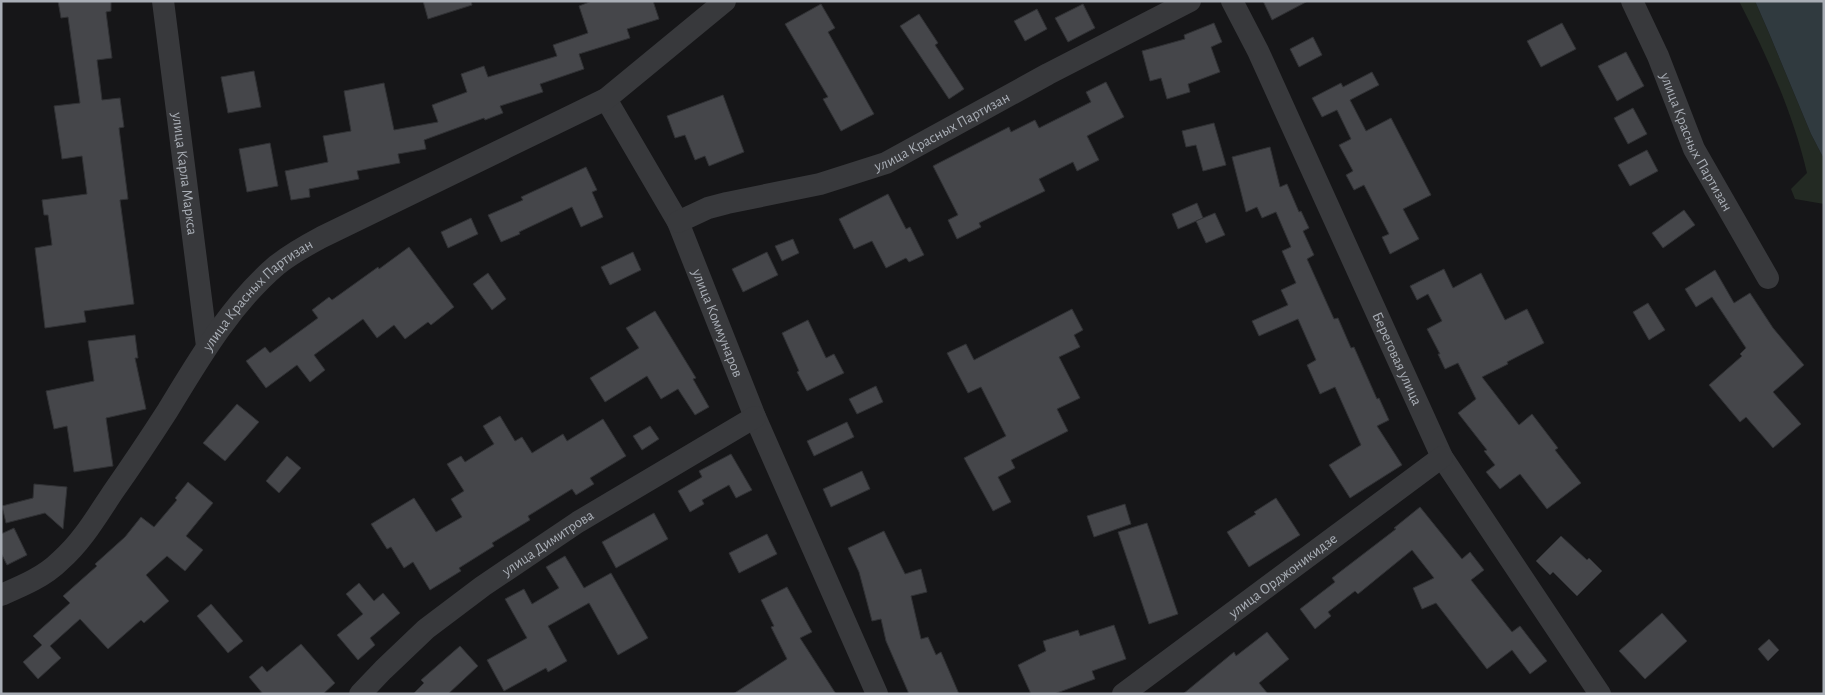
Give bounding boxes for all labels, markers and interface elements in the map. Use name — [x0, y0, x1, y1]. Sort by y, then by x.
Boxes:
street label: улица Красных Партизан — [1657, 69, 1735, 214]
street label: улица Красных Партизан — [872, 89, 1012, 174]
street label: улица Карла Маркса — [170, 110, 200, 236]
street label: улица Красных Партизан — [199, 236, 315, 354]
street label: улица Коммунаров — [689, 266, 746, 379]
street label: Береговая улица — [1370, 309, 1425, 408]
street label: улица Димитрова — [498, 507, 596, 579]
street label: улица Орджоникидзе — [1225, 530, 1340, 621]

